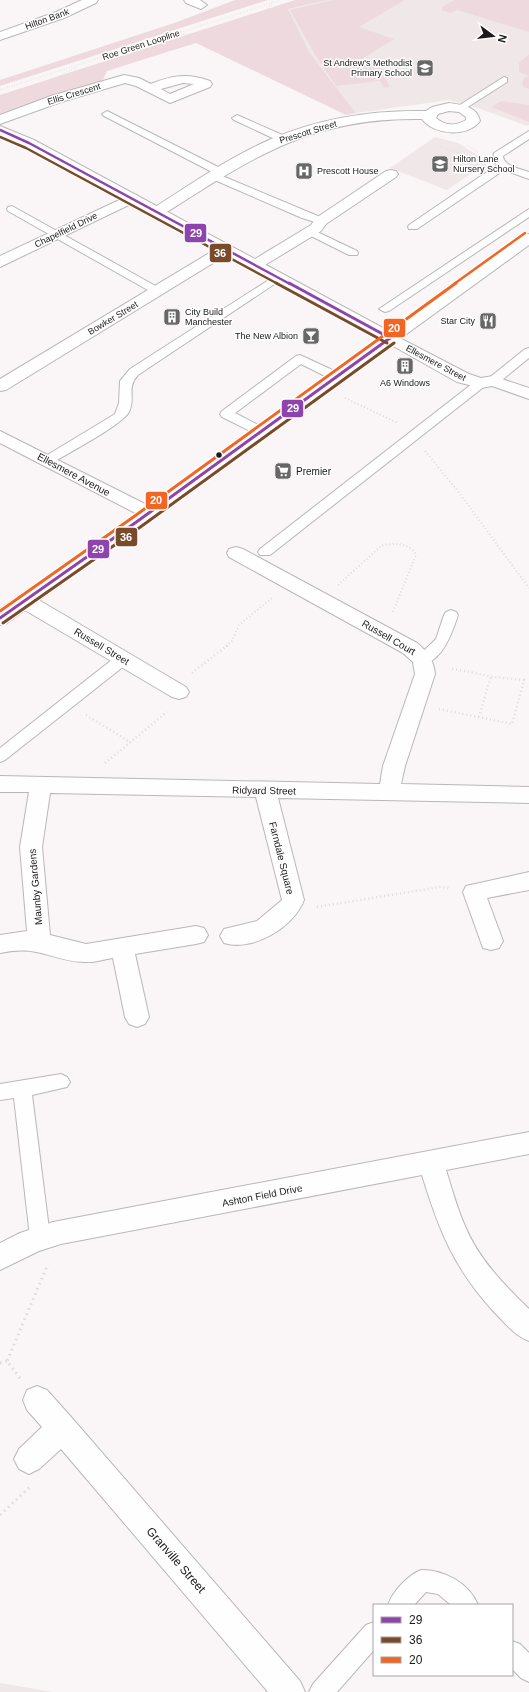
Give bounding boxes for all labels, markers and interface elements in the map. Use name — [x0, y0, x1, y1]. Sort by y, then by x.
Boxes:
street label: Hilton Bank — [24, 6, 71, 32]
north arrow — [473, 16, 513, 56]
street label: Roe Green Loopline — [101, 28, 181, 62]
text: N — [496, 33, 509, 44]
place label: St Andrew's Methodist Primary School — [323, 58, 412, 78]
school or university icon: St Andrew's Methodist Primary School — [415, 58, 435, 78]
street label: Ellis Crescent — [46, 81, 102, 107]
street label: Prescott Street — [278, 118, 338, 145]
school or university icon: Hilton Lane Nursery School — [430, 154, 450, 174]
place label: Hilton Lane Nursery School — [453, 154, 515, 174]
hospital icon: Prescott House — [294, 161, 314, 181]
place label: Prescott House — [317, 166, 379, 176]
street label: Chapelfield Drive — [33, 210, 99, 250]
line badge: 29 — [184, 223, 207, 243]
text: 29 — [190, 227, 202, 239]
line badge: 36 — [209, 243, 232, 263]
text: 36 — [214, 247, 226, 259]
street label: Bowker Street — [86, 299, 140, 337]
building icon: City Build Manchester — [162, 307, 182, 327]
place label: City Build Manchester — [185, 307, 232, 327]
restaurant icon: Star City — [478, 311, 498, 331]
place label: Star City — [440, 316, 475, 326]
line badge: 20 — [383, 318, 406, 338]
text: 20 — [388, 322, 400, 334]
bar icon: The New Albion — [301, 326, 321, 346]
place label: The New Albion — [235, 331, 298, 341]
street label: Ellesmere Street — [404, 343, 468, 383]
building icon: A6 Windows — [395, 356, 415, 376]
place label: A6 Windows — [380, 378, 431, 388]
line badge: 29 — [281, 399, 304, 418]
text: 29 — [287, 402, 299, 414]
unlabelled marker — [214, 450, 224, 460]
street label: Ellesmere Avenue — [36, 451, 112, 498]
supermarket icon: Premier — [273, 461, 293, 481]
place label: Premier — [296, 466, 332, 477]
line badge: 20 — [145, 491, 168, 510]
text: 20 — [150, 494, 162, 506]
line badge: 36 — [115, 527, 138, 547]
text: 36 — [120, 531, 132, 543]
line badge: 29 — [87, 539, 110, 559]
text: 29 — [92, 543, 104, 555]
street label: Russell Court — [360, 618, 418, 657]
street label: Russell Street — [72, 626, 131, 667]
street label: Ridyard Street — [232, 784, 296, 797]
street label: Farndale Square — [267, 821, 296, 896]
street label: Maunby Gardens — [27, 848, 44, 926]
street label: Ashton Field Drive — [221, 1182, 304, 1209]
street label: Granville Street — [144, 1524, 209, 1596]
legend — [373, 1604, 513, 1676]
text: 29 — [409, 1613, 423, 1627]
text: 36 — [409, 1633, 423, 1647]
text: 20 — [409, 1653, 423, 1667]

